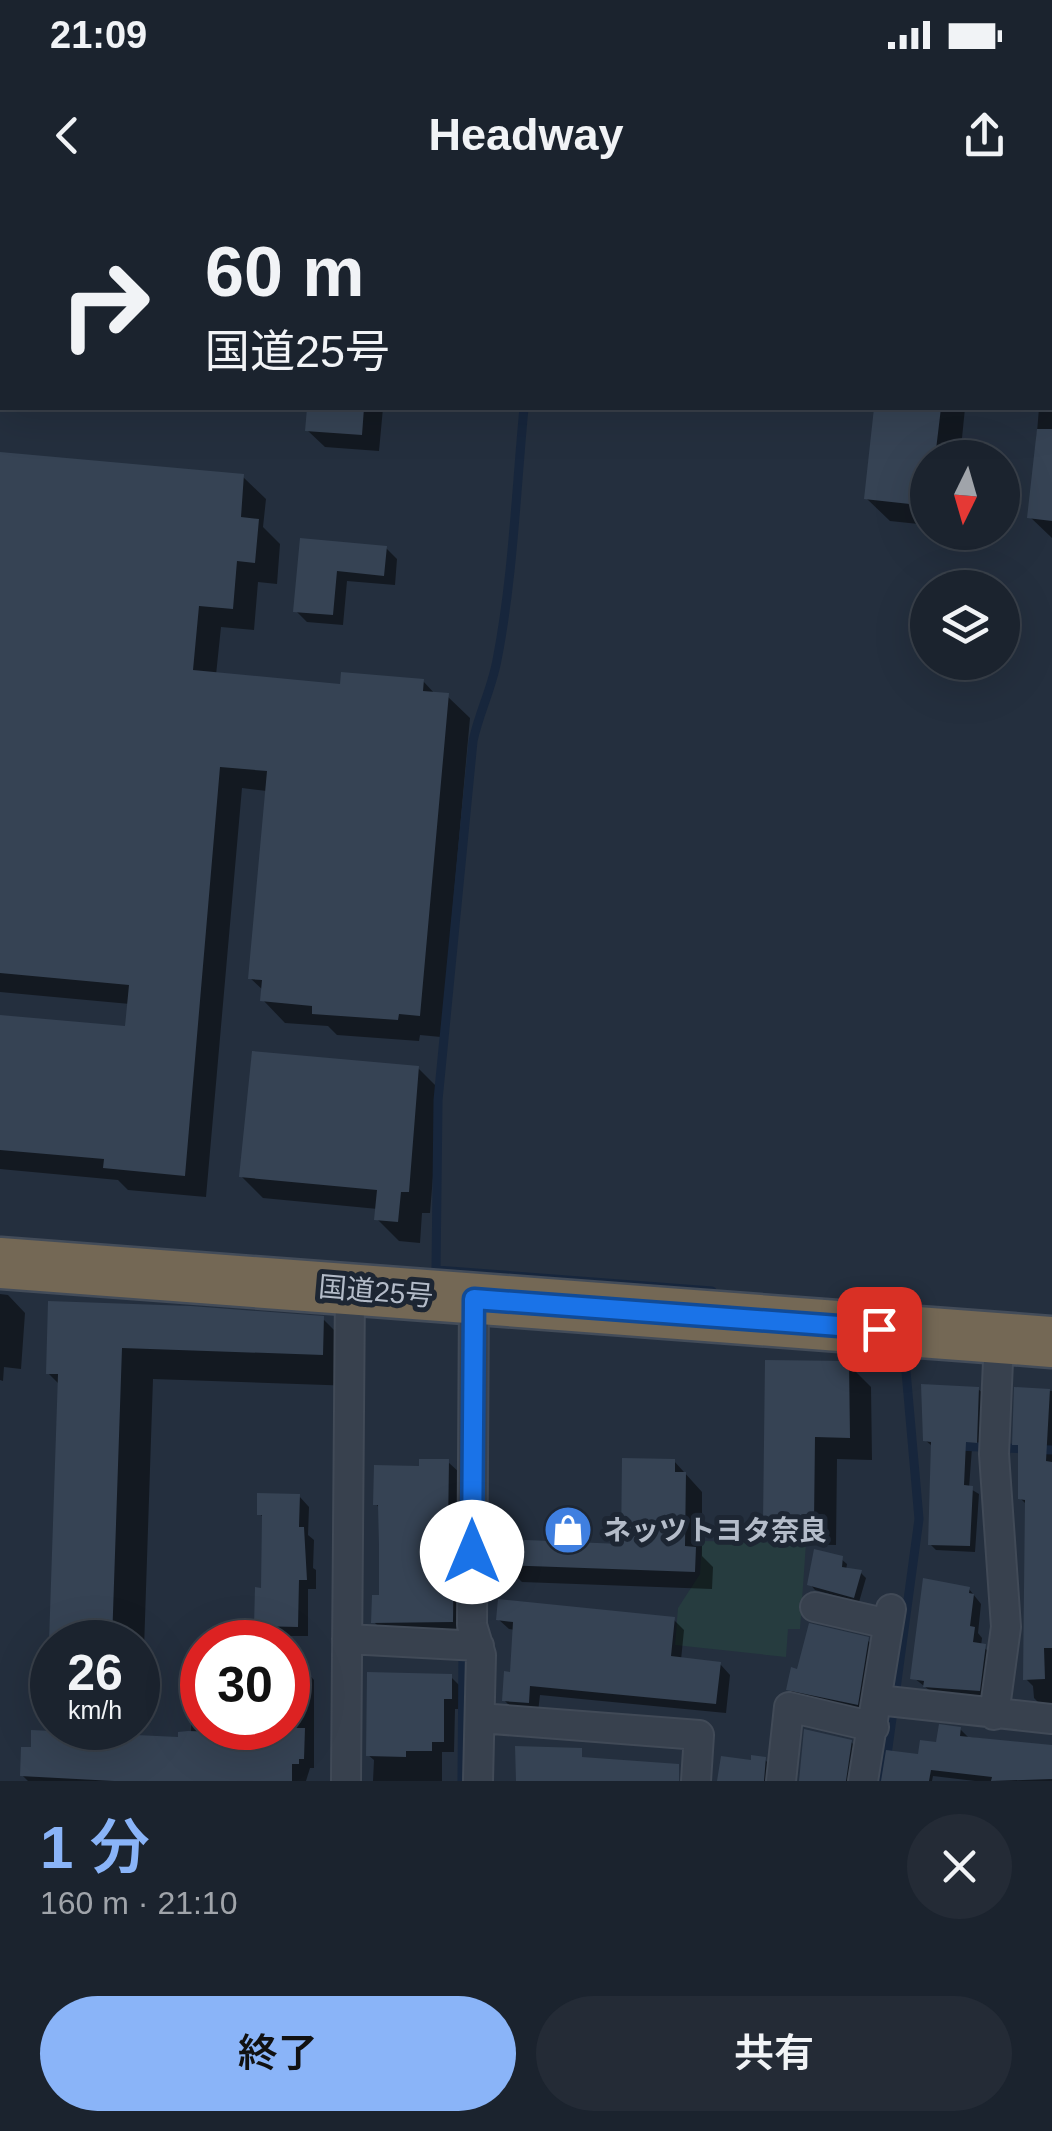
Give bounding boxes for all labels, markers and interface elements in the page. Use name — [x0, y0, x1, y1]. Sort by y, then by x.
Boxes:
text: 21:09 — [50, 14, 147, 56]
icon: back — [40, 108, 95, 163]
icon: share — [957, 108, 1012, 163]
text: Headway — [428, 109, 624, 160]
text: 60 m — [205, 233, 365, 311]
icon: right — [40, 240, 170, 370]
text: 国道25号 — [205, 326, 390, 377]
north arrow — [910, 440, 1020, 550]
map controls — [910, 440, 1020, 680]
button: layers — [910, 570, 1020, 680]
street label: 国道25号 — [317, 1271, 435, 1312]
pin — [837, 1287, 922, 1372]
icon: arrive — [852, 1302, 907, 1357]
position arrow — [420, 1500, 524, 1604]
shop icon: ネッツトヨタ奈良 — [542, 1504, 594, 1556]
place label: ネッツトヨタ奈良 — [603, 1515, 827, 1546]
speed limit sign: 30 — [180, 1620, 310, 1750]
text: 26 — [67, 1645, 123, 1701]
text: km/h — [68, 1696, 122, 1724]
text: 1 分 — [40, 1814, 150, 1881]
button: close — [907, 1814, 1012, 1919]
text: 160 m · 21:10 — [40, 1885, 237, 1921]
button: 終了 — [40, 1996, 516, 2111]
button: 共有 — [536, 1996, 1012, 2111]

